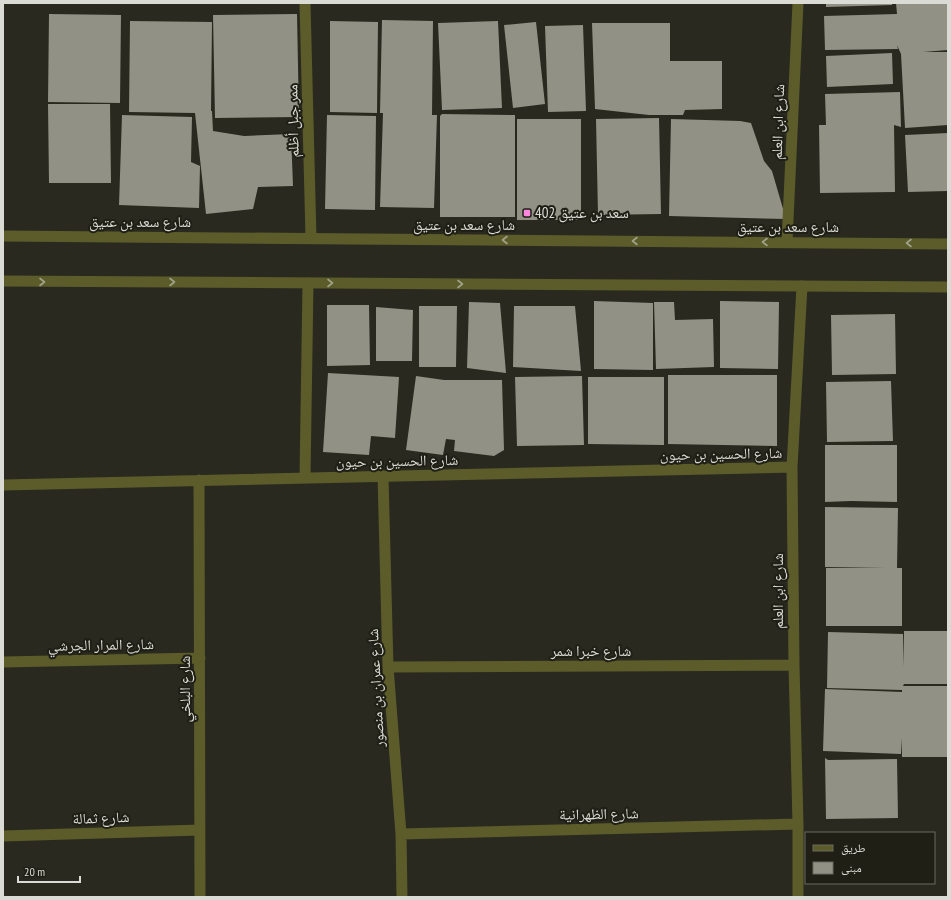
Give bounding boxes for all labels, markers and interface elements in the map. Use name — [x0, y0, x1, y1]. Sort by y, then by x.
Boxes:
street label: ممر جبل أظلم — [282, 84, 304, 158]
street label: شارع ابن العلم — [767, 84, 789, 160]
place label: سعد بن عتيق 402 — [535, 203, 629, 223]
marker: سعد بن عتيق 402 — [522, 208, 532, 218]
street label: شارع سعد بن عتيق — [89, 212, 191, 232]
street label: شارع سعد بن عتيق — [413, 215, 515, 235]
street label: شارع سعد بن عتيق — [737, 217, 839, 237]
one-way arrow — [502, 236, 508, 244]
one-way arrow — [632, 237, 638, 245]
one-way arrow — [762, 238, 768, 246]
one-way arrow — [906, 239, 912, 247]
one-way arrow — [39, 278, 45, 286]
one-way arrow — [169, 278, 175, 286]
one-way arrow — [327, 279, 333, 287]
one-way arrow — [457, 280, 463, 288]
street label: شارع الحسين بن حيون — [660, 443, 783, 465]
street label: شارع الحسين بن حيون — [336, 450, 459, 472]
street label: شارع ابن العلم — [768, 553, 788, 629]
street label: شارع عمران بن منصور — [363, 628, 389, 749]
street label: شارع المرار الجرشي — [48, 634, 154, 658]
street label: شارع خبرا شمر — [550, 641, 631, 661]
street label: شارع البلخي — [175, 655, 197, 722]
street label: شارع الظهرانية — [559, 803, 639, 825]
street label: شارع ثمالة — [72, 807, 130, 829]
legend — [805, 832, 935, 884]
text: طريق — [841, 840, 866, 855]
scale bar — [18, 858, 80, 884]
text: مبنى — [841, 860, 862, 875]
text: 20 m — [24, 864, 45, 879]

